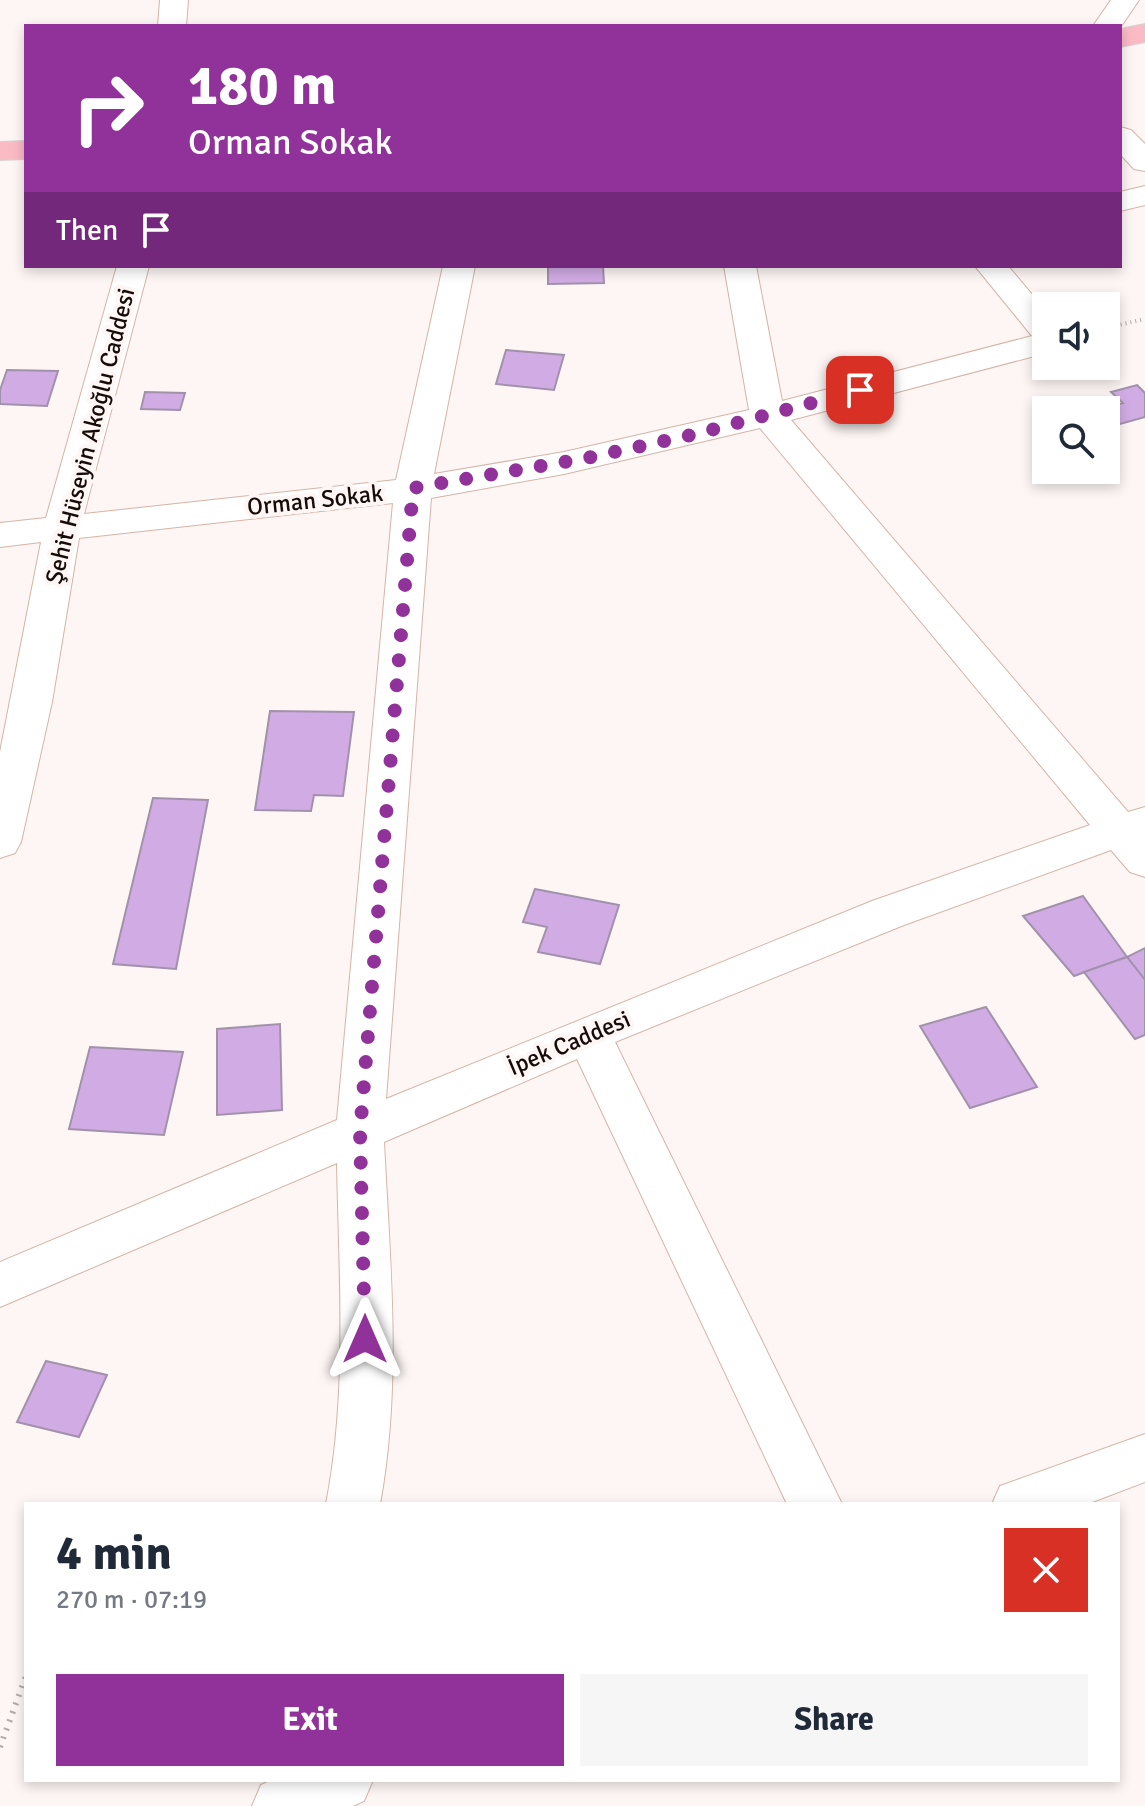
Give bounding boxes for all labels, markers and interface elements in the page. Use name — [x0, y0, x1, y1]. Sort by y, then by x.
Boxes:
text: 180 m — [188, 51, 336, 120]
icon: right — [56, 56, 160, 160]
text: Orman Sokak — [188, 120, 393, 165]
icon: arrive — [134, 208, 178, 252]
text: Then — [56, 212, 118, 249]
street label: Şehit Hüseyin Akoğlu Caddesi — [39, 285, 141, 587]
map controls — [1032, 292, 1120, 484]
button: sound — [1032, 292, 1120, 380]
pin — [826, 356, 894, 424]
icon: arrive — [838, 368, 882, 412]
button: search — [1032, 396, 1120, 484]
street label: Orman Sokak — [246, 478, 384, 522]
street label: İpek Caddesi — [503, 1004, 635, 1082]
position arrow — [323, 1297, 407, 1381]
text: 4 min — [56, 1524, 172, 1583]
button: close — [1004, 1528, 1088, 1612]
text: 270 m · 07:19 — [56, 1584, 207, 1616]
button: Exit — [56, 1674, 564, 1766]
button: Share — [580, 1674, 1088, 1766]

